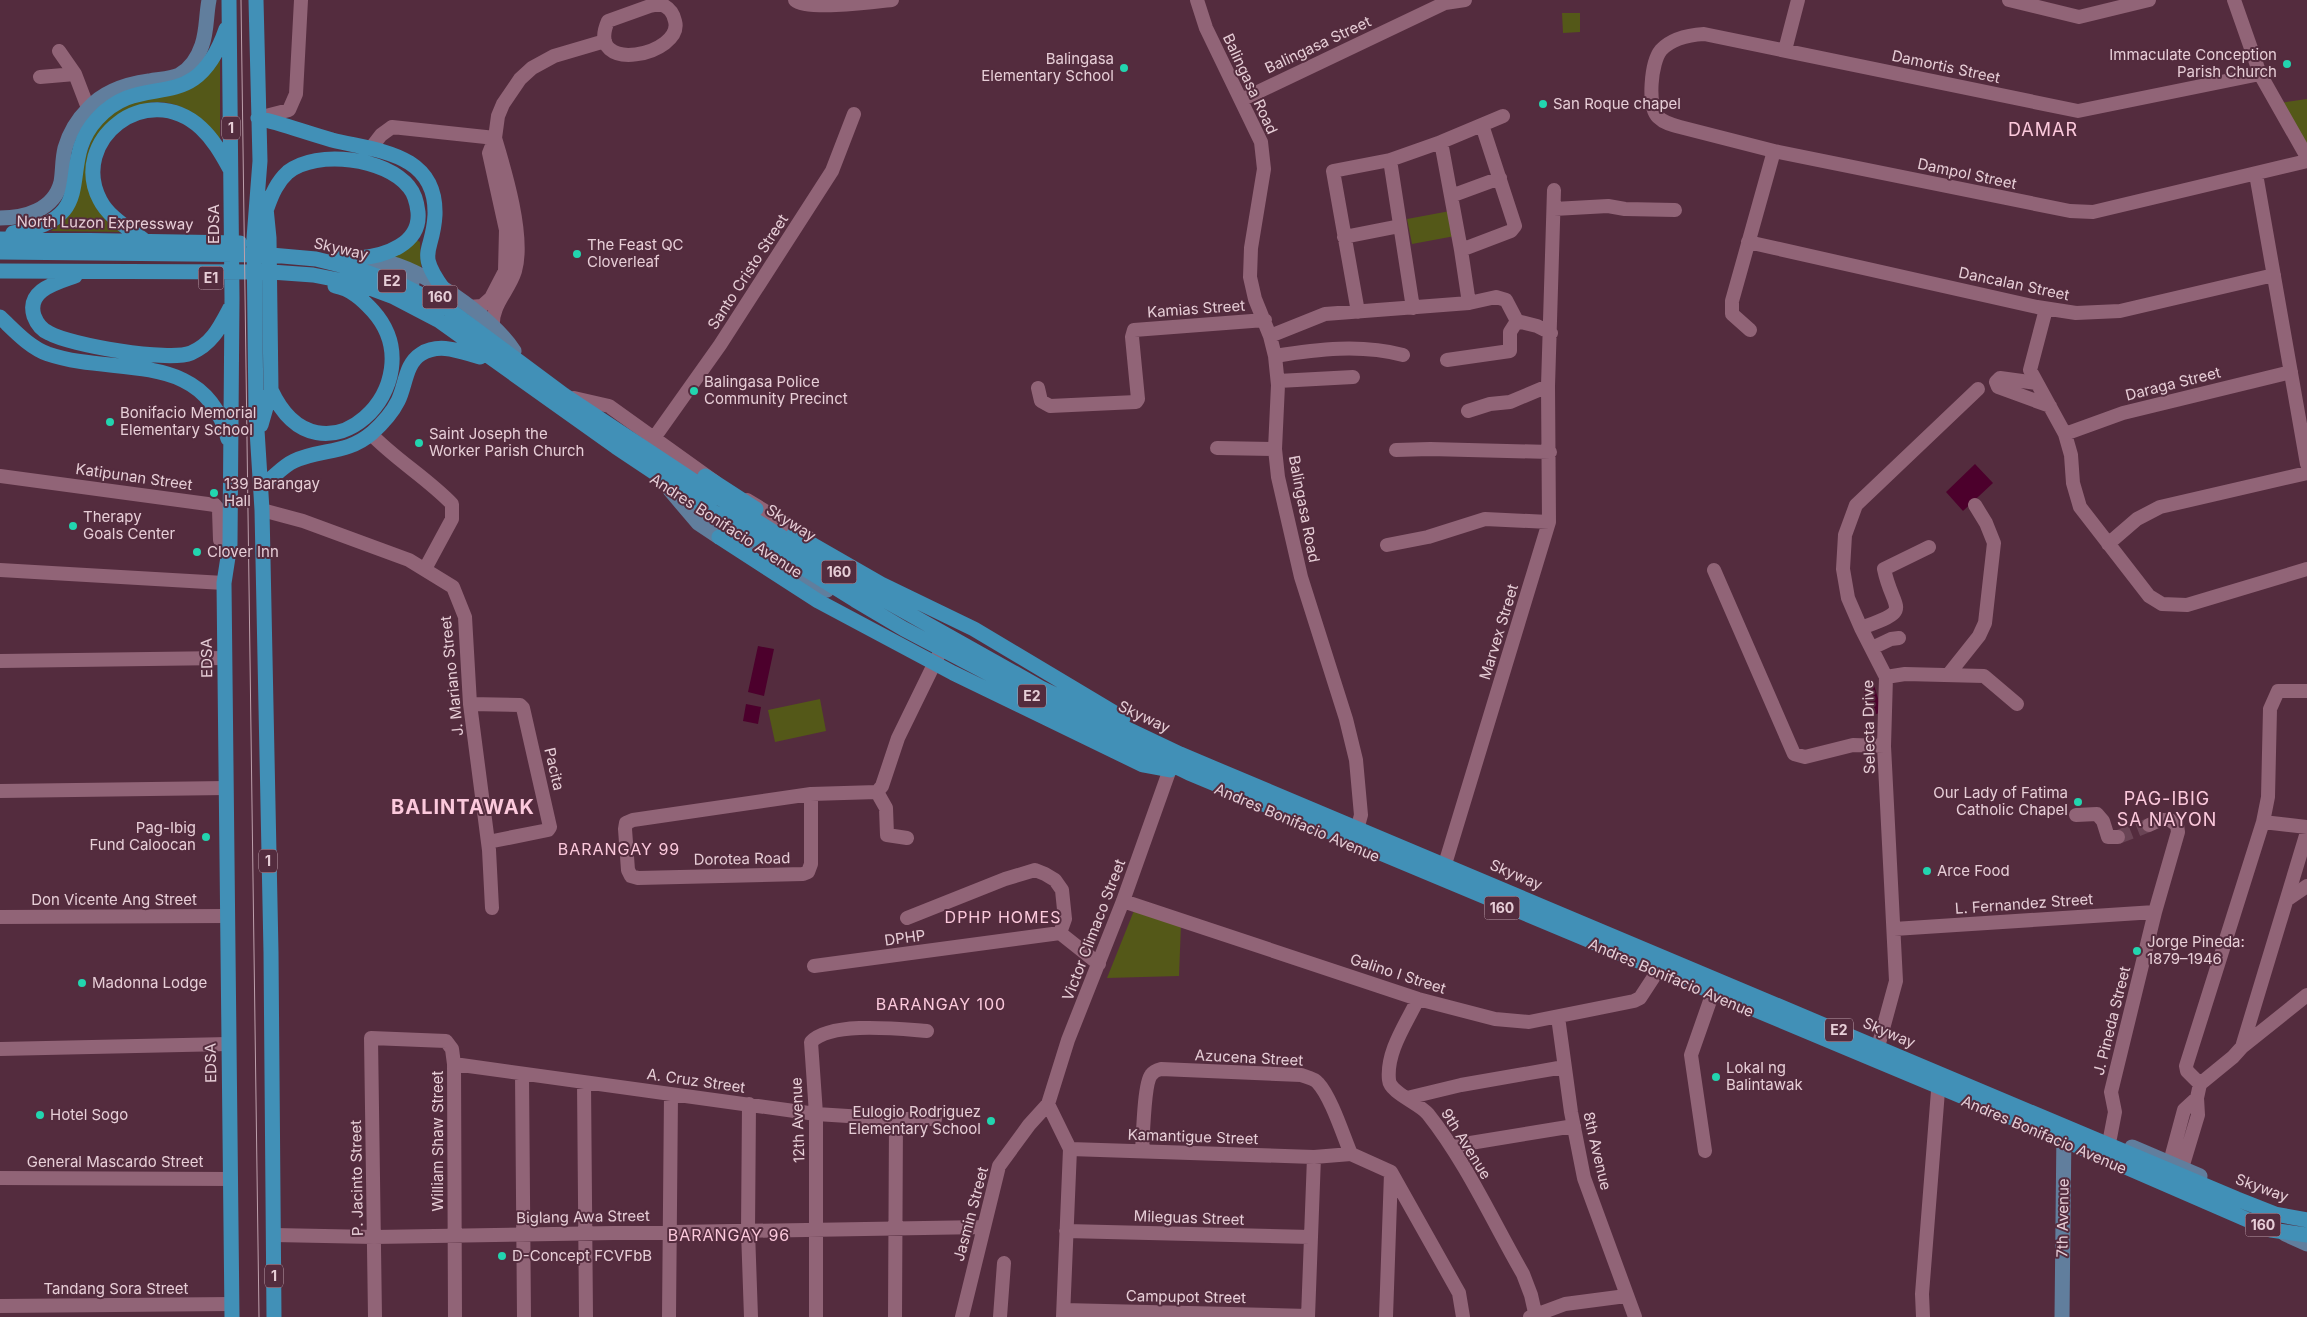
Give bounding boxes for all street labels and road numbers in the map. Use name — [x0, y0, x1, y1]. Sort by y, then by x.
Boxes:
street label: Balingasa Street — [1262, 12, 1374, 77]
street label: Balingasa Road — [1219, 31, 1282, 137]
street label: Damortis Street — [1890, 46, 2002, 87]
road number: 1 — [222, 116, 240, 140]
street label: Dampol Street — [1916, 154, 2018, 193]
street label: EDSA — [204, 204, 223, 244]
street label: Santo Cristo Street — [703, 210, 792, 333]
street label: North Luzon Expressway — [16, 211, 194, 234]
street label: Skyway — [312, 233, 371, 264]
street label: Dancalan Street — [1957, 263, 2071, 305]
road number: E1 — [198, 266, 224, 290]
road number: E2 — [378, 270, 406, 292]
road number: 160 — [422, 286, 458, 308]
street label: Kamias Street — [1146, 296, 1246, 321]
street label: Daraga Street — [2123, 362, 2223, 405]
street label: Balingasa Road — [1285, 454, 1324, 564]
street label: Katipunan Street — [74, 459, 194, 494]
street label: Andres Bonifacio Avenue — [647, 469, 806, 582]
street label: Skyway — [763, 500, 820, 546]
road number: 160 — [822, 560, 856, 584]
street label: Marvex Street — [1475, 582, 1522, 682]
street label: J. Mariano Street — [436, 615, 467, 737]
street label: EDSA — [197, 638, 216, 678]
street label: Selecta Drive — [1858, 680, 1879, 774]
road number: E2 — [1018, 684, 1046, 708]
street label: Skyway — [1115, 696, 1174, 737]
street label: Pacita — [540, 746, 569, 792]
street label: Andres Bonifacio Avenue — [1212, 779, 1383, 866]
street label: Dorotea Road — [693, 848, 790, 869]
road number: 1 — [259, 849, 277, 872]
street label: Skyway — [1487, 855, 1546, 894]
street label: Victor Climaco Street — [1058, 856, 1129, 1003]
street label: L. Fernandez Street — [1954, 889, 2094, 918]
street label: Don Vicente Ang Street — [31, 890, 197, 909]
road number: 160 — [1484, 896, 1520, 920]
street label: DPHP — [883, 925, 927, 950]
street label: Andres Bonifacio Avenue — [1586, 934, 1757, 1021]
street label: Galino Ⅰ Street — [1348, 949, 1449, 998]
street label: J. Pineda Street — [2089, 964, 2134, 1077]
street label: Skyway — [1860, 1013, 1919, 1052]
road number: E2 — [1825, 1018, 1853, 1042]
street label: EDSA — [201, 1043, 220, 1083]
street label: Azucena Street — [1194, 1045, 1304, 1070]
street label: A. Cruz Street — [646, 1064, 747, 1097]
street label: William Shaw Street — [428, 1070, 447, 1211]
street label: 12th Avenue — [787, 1077, 808, 1163]
street label: Andres Bonifacio Avenue — [1959, 1091, 2130, 1178]
street label: 9th Avenue — [1437, 1105, 1496, 1183]
street label: 8th Avenue — [1579, 1110, 1616, 1192]
street label: P. Jacinto Street — [346, 1120, 367, 1236]
street label: Kamantigue Street — [1127, 1125, 1259, 1148]
street label: General Mascardo Street — [27, 1152, 203, 1171]
street label: Jasmin Street — [949, 1164, 992, 1263]
street label: Skyway — [2233, 1169, 2292, 1206]
street label: 7th Avenue — [2052, 1178, 2073, 1258]
street label: Biglang Awa Street — [516, 1206, 650, 1227]
street label: Mileguas Street — [1133, 1206, 1245, 1229]
road number: 160 — [2246, 1214, 2280, 1236]
road number: 1 — [265, 1264, 283, 1288]
street label: Tandang Sora Street — [44, 1279, 189, 1298]
street label: Campupot Street — [1126, 1286, 1246, 1307]

